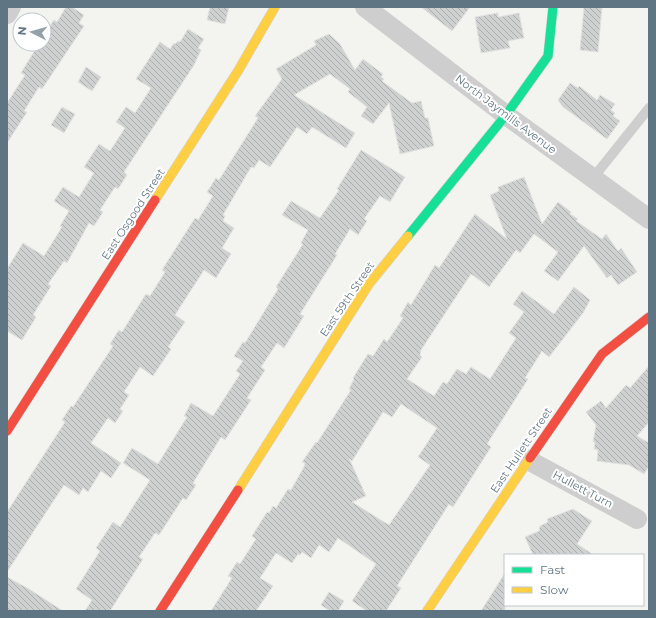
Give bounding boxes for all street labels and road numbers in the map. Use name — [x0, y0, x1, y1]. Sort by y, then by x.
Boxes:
street label: North Jaymills Avenue — [453, 71, 560, 157]
street label: East Osgood Street — [98, 165, 168, 262]
street label: East 59th Street — [317, 258, 378, 339]
street label: East Hullett Street — [487, 404, 555, 495]
street label: Hullett Turn — [551, 467, 615, 511]

